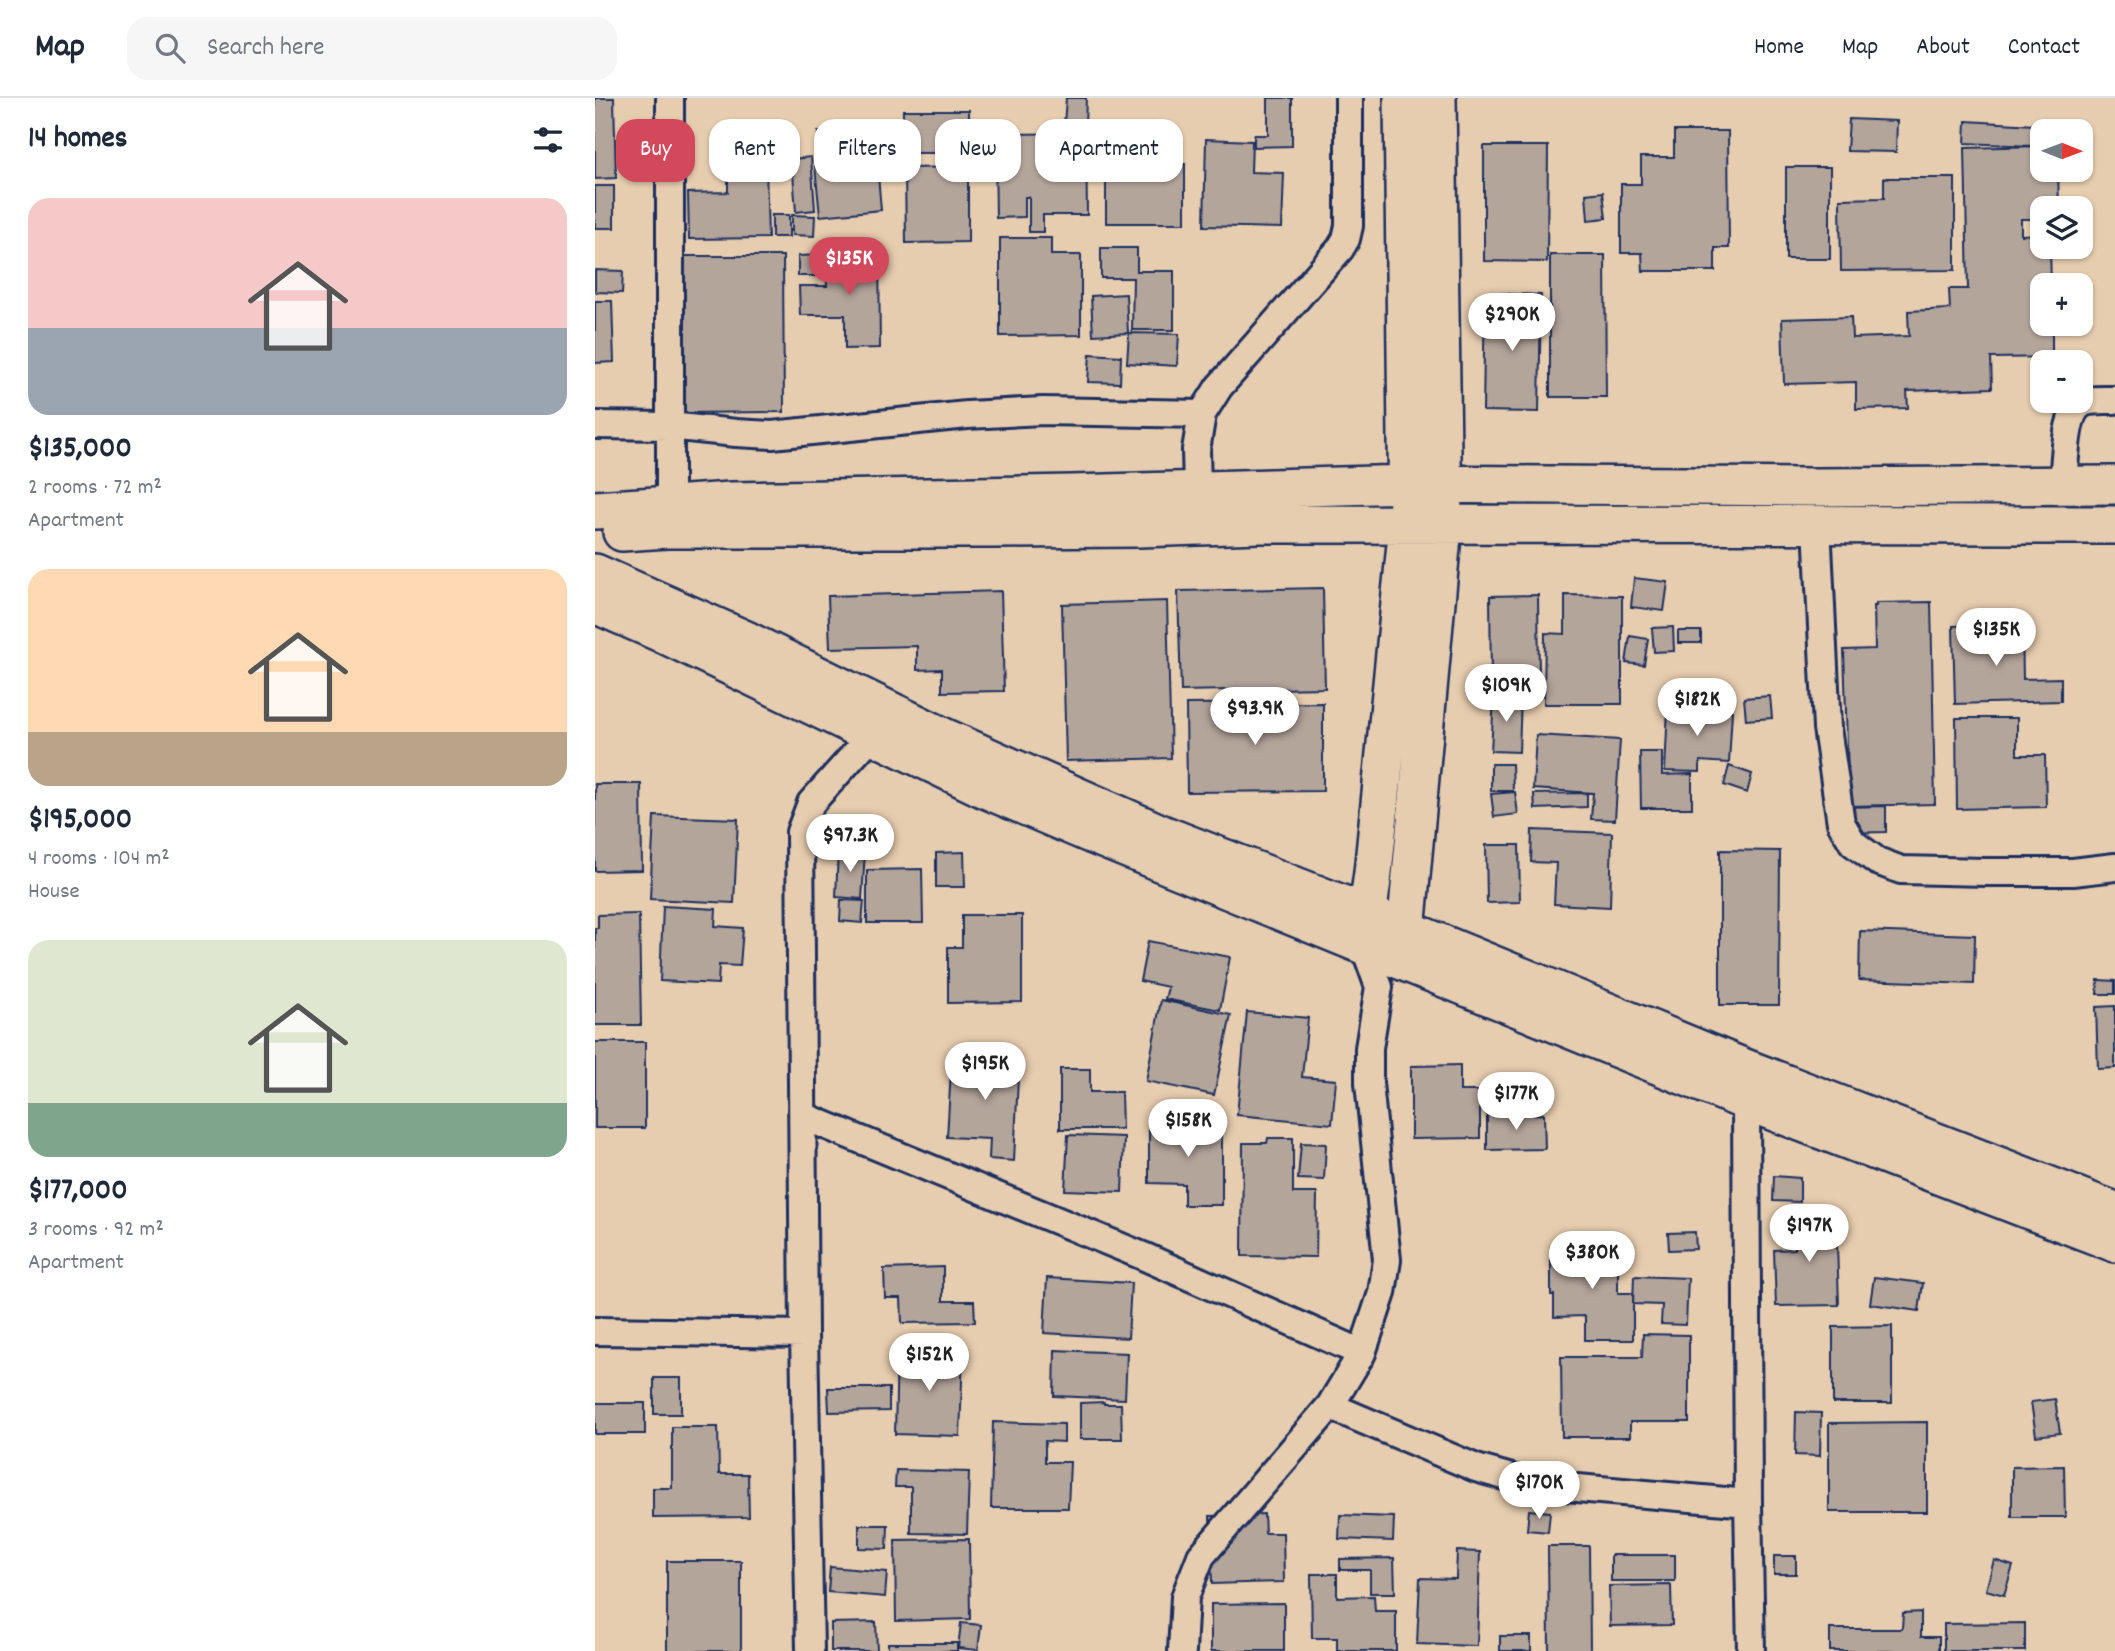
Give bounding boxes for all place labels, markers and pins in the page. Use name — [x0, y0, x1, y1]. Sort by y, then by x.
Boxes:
pin: $135K — [800, 238, 898, 297]
pin: $290K — [1463, 294, 1561, 353]
pin: $135K — [1947, 608, 2045, 668]
pin: $109K — [1457, 664, 1555, 724]
pin: $182K — [1648, 678, 1746, 738]
pin: $93.9K — [1198, 688, 1312, 747]
pin: $97.3K — [793, 814, 907, 874]
pin: $195K — [936, 1042, 1034, 1102]
pin: $177K — [1467, 1072, 1565, 1132]
pin: $158K — [1139, 1100, 1237, 1159]
pin: $197K — [1760, 1204, 1858, 1264]
pin: $380K — [1543, 1232, 1641, 1291]
pin: $152K — [880, 1334, 978, 1393]
pin: $170K — [1490, 1462, 1588, 1521]

